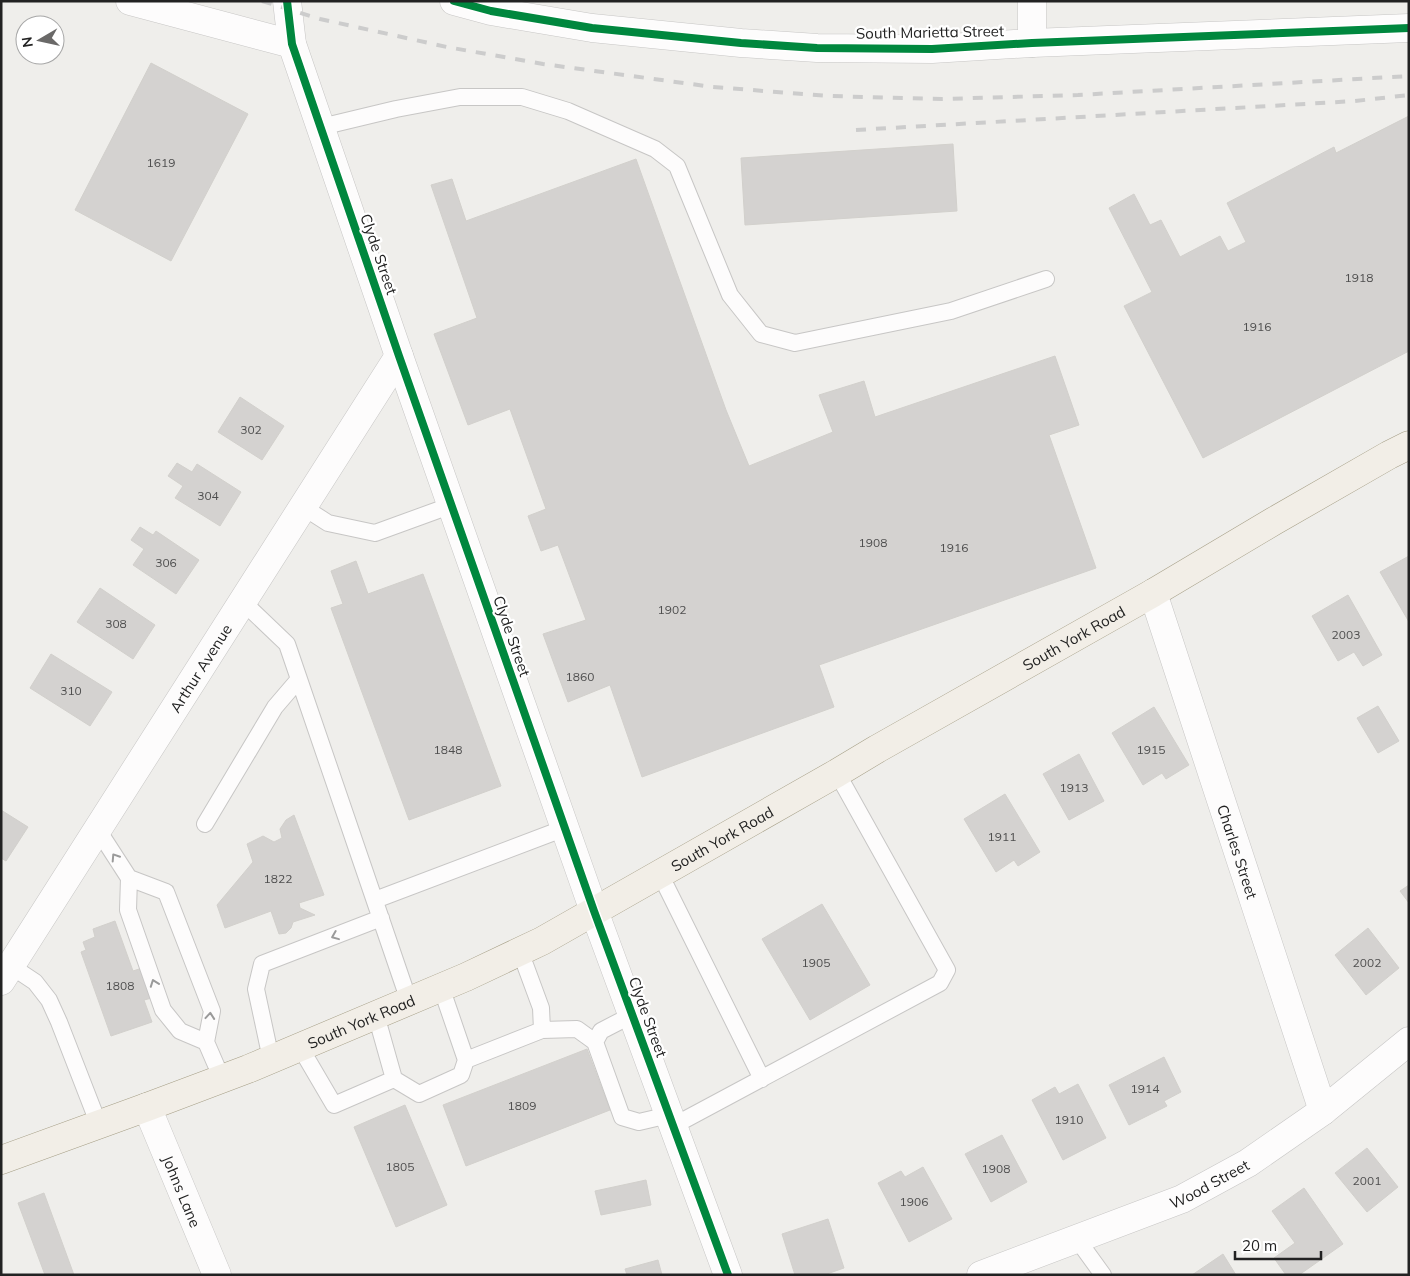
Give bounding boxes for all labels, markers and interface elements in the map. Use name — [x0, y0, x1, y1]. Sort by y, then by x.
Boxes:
north arrow — [15, 15, 65, 65]
street label: South Marietta Street — [856, 21, 1004, 43]
text: N — [17, 35, 37, 49]
house number: 1619 — [147, 155, 175, 170]
street label: Clyde Street — [356, 211, 402, 297]
house number: 1918 — [1345, 270, 1373, 285]
house number: 1916 — [1243, 319, 1271, 334]
house number: 302 — [240, 422, 262, 437]
house number: 304 — [197, 488, 219, 503]
house number: 1908 — [859, 535, 887, 550]
house number: 1916 — [940, 540, 968, 555]
house number: 306 — [155, 555, 177, 570]
street label: Clyde Street — [489, 593, 535, 679]
street label: South York Road — [1019, 601, 1128, 674]
house number: 1902 — [658, 602, 686, 617]
house number: 308 — [105, 616, 127, 631]
street label: Arthur Avenue — [165, 620, 235, 716]
house number: 2003 — [1332, 627, 1360, 642]
house number: 1860 — [566, 669, 594, 684]
house number: 310 — [60, 683, 82, 698]
house number: 1848 — [434, 742, 462, 757]
house number: 1915 — [1137, 742, 1165, 757]
house number: 1913 — [1060, 780, 1088, 795]
street label: South York Road — [667, 802, 777, 875]
street label: Charles Street — [1213, 802, 1262, 901]
house number: 1911 — [988, 829, 1016, 844]
one-way arrow — [112, 853, 122, 862]
house number: 1822 — [264, 871, 292, 886]
one-way arrow — [331, 929, 340, 940]
house number: 1905 — [802, 955, 830, 970]
house number: 2002 — [1353, 955, 1381, 970]
street label: Clyde Street — [625, 974, 671, 1060]
house number: 1808 — [106, 978, 134, 993]
one-way arrow — [150, 979, 160, 988]
street label: South York Road — [304, 990, 418, 1052]
one-way arrow — [205, 1012, 216, 1020]
house number: 1914 — [1131, 1081, 1159, 1096]
house number: 1809 — [508, 1098, 536, 1113]
house number: 1910 — [1055, 1112, 1083, 1127]
street label: Johns Lane — [158, 1152, 206, 1230]
street label: Wood Street — [1167, 1155, 1252, 1212]
house number: 1805 — [386, 1159, 414, 1174]
house number: 1908 — [982, 1161, 1010, 1176]
house number: 2001 — [1353, 1173, 1381, 1188]
house number: 1906 — [900, 1194, 928, 1209]
scale bar — [1235, 1228, 1321, 1260]
text: 20 m — [1242, 1236, 1277, 1255]

